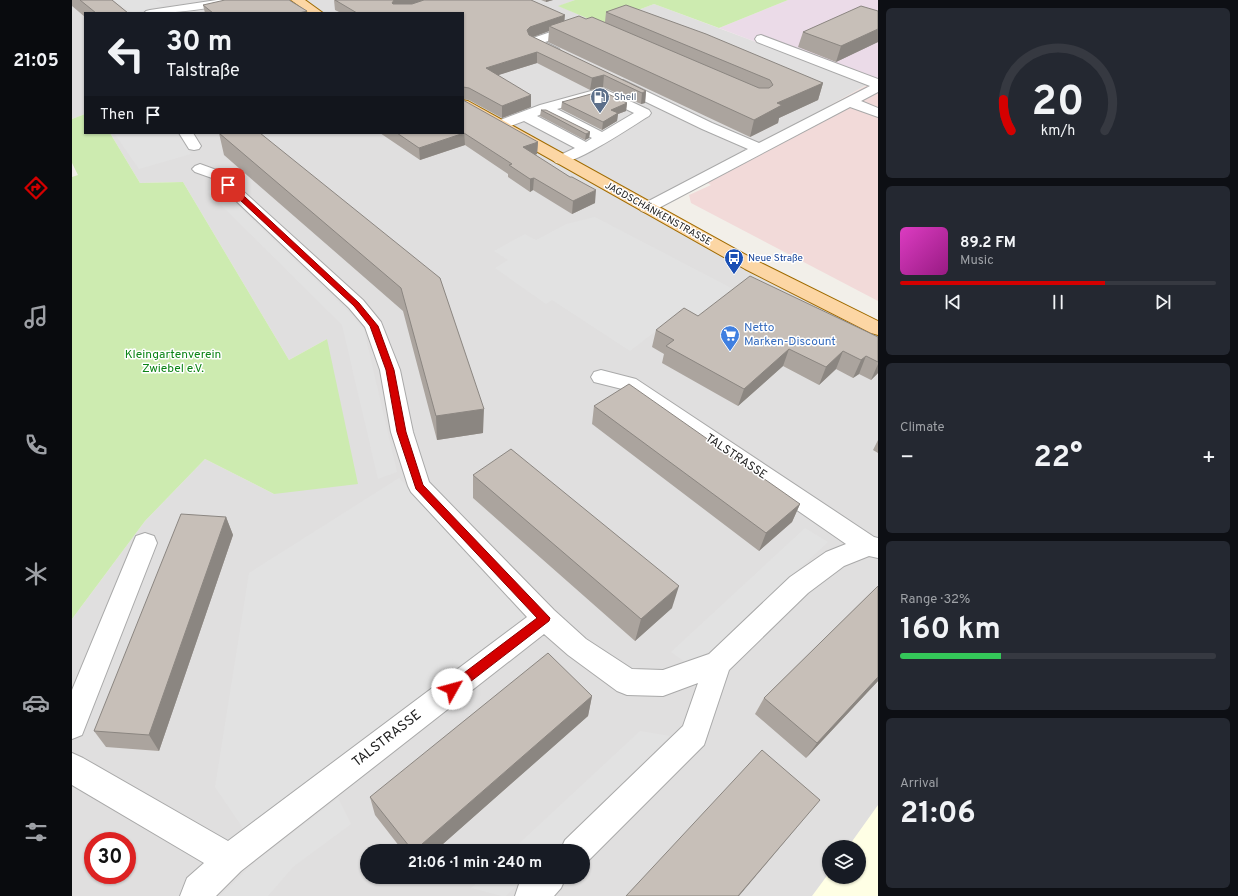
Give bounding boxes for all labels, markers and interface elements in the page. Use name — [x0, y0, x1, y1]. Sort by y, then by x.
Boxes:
text: 30 m — [166, 25, 232, 61]
icon: left — [100, 28, 152, 80]
text: 21:05 — [13, 50, 59, 73]
text: Talstraße — [166, 60, 240, 83]
text: 20 — [1032, 77, 1084, 130]
fuel station icon: Shell — [589, 86, 611, 114]
place label: Shell — [614, 91, 636, 104]
icon: arrive — [142, 104, 164, 126]
text: Then — [100, 106, 134, 125]
text: km/h — [1041, 121, 1075, 139]
pin — [211, 168, 245, 202]
icon: directions — [22, 174, 50, 202]
icon: arrive — [217, 174, 239, 196]
street label: JAGDSCHÄNKENSTRASSE — [602, 179, 714, 249]
text: 89.2 FM — [960, 234, 1016, 253]
bus stop icon: Neue Straße — [723, 247, 745, 275]
place label: Neue Straße — [748, 252, 803, 265]
text: Music — [960, 253, 994, 269]
icon: previous — [942, 291, 964, 313]
icon: pause — [1047, 291, 1069, 313]
icon: next — [1152, 291, 1174, 313]
icon: music — [22, 303, 50, 331]
place label: Netto Marken-Discount — [744, 320, 836, 350]
supermarket icon: Netto Marken-Discount — [719, 324, 741, 352]
park label: Kleingartenverein Zwiebel e.V. — [125, 347, 221, 377]
text: Climate — [900, 420, 945, 436]
street label: TALSTRASSE — [702, 430, 770, 484]
icon: phone — [22, 431, 50, 459]
text: 22° — [1033, 440, 1083, 477]
text: − — [900, 445, 914, 472]
text: + — [1202, 445, 1216, 472]
icon: climate — [22, 560, 50, 588]
text: Range · 32% — [900, 592, 970, 608]
text: 160 km — [900, 612, 1001, 649]
position arrow — [431, 668, 473, 710]
icon: car — [22, 689, 50, 717]
street label: TALSTRASSE — [349, 707, 425, 771]
text: Arrival — [900, 776, 939, 792]
text: 21:06 — [900, 796, 976, 833]
icon: filters — [22, 818, 50, 846]
speed limit sign: 30 — [84, 832, 136, 884]
map controls — [822, 840, 866, 884]
button: layers — [822, 840, 866, 884]
text: 21:06 · 1 min · 240 m — [408, 854, 542, 873]

